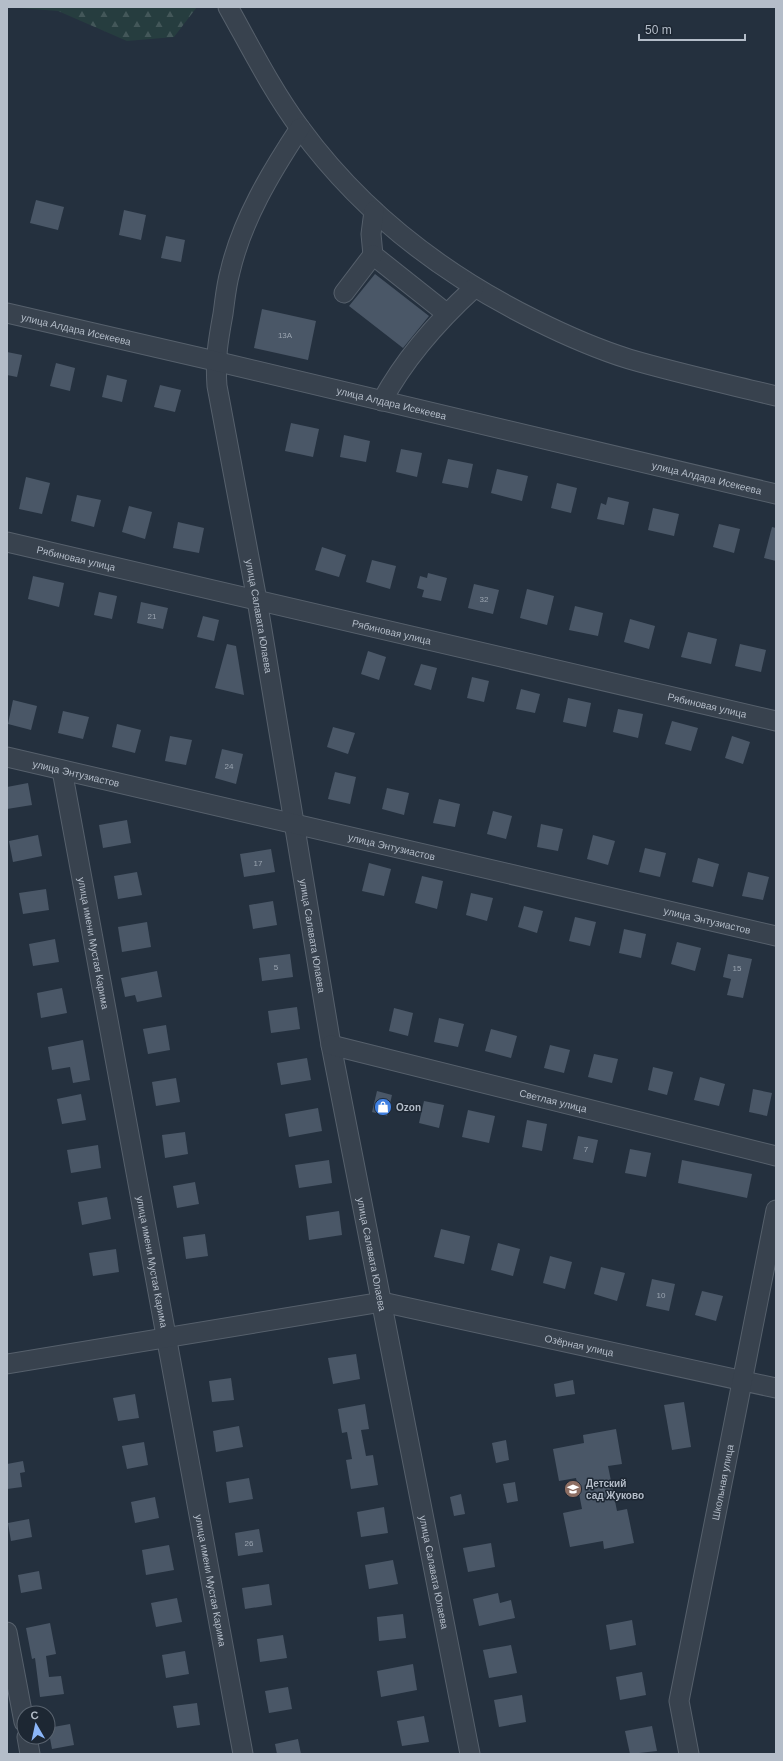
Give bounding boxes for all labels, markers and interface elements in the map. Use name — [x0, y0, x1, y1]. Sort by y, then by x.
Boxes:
scale bar — [639, 16, 745, 42]
text: 50 m — [645, 23, 672, 37]
street label: улица Алдара Исекеева — [20, 311, 132, 348]
house number: 13А — [278, 331, 293, 340]
street label: улица Алдара Исекеева — [336, 385, 448, 422]
street label: улица Алдара Исекеева — [651, 460, 763, 497]
street label: Рябиновая улица — [36, 544, 117, 573]
street label: улица Салавата Юлаева — [243, 558, 274, 674]
house number: 32 — [480, 595, 489, 604]
house number: 21 — [148, 612, 157, 621]
street label: Рябиновая улица — [351, 618, 433, 647]
street label: Рябиновая улица — [667, 691, 748, 720]
street label: улица Энтузиастов — [32, 758, 121, 789]
house number: 24 — [225, 762, 234, 771]
street label: улица Энтузиастов — [347, 832, 436, 862]
house number: 17 — [254, 859, 263, 868]
street label: улица имени Мустая Карима — [76, 876, 111, 1010]
street label: улица Салавата Юлаева — [297, 878, 327, 994]
street label: улица Энтузиастов — [663, 905, 752, 936]
house number: 5 — [274, 963, 279, 972]
house number: 15 — [733, 964, 742, 973]
street label: Светлая улица — [518, 1087, 588, 1115]
shop icon: Ozon — [373, 1097, 393, 1117]
place label: Ozon — [396, 1102, 421, 1113]
house number: 7 — [584, 1145, 589, 1154]
street label: улица имени Мустая Карима — [134, 1195, 170, 1329]
street label: улица Салавата Юлаева — [355, 1197, 388, 1312]
house number: 10 — [657, 1291, 666, 1300]
street label: Озёрная улица — [544, 1333, 615, 1359]
street label: Школьная улица — [710, 1443, 736, 1521]
place label: Детский сад Жуково — [586, 1478, 644, 1501]
school or university icon: Детский сад Жуково — [563, 1479, 583, 1499]
street label: улица имени Мустая Карима — [193, 1514, 228, 1648]
street label: улица Салавата Юлаева — [417, 1515, 450, 1630]
house number: 26 — [245, 1539, 254, 1548]
north arrow — [16, 1705, 56, 1745]
text: С — [30, 1709, 39, 1722]

